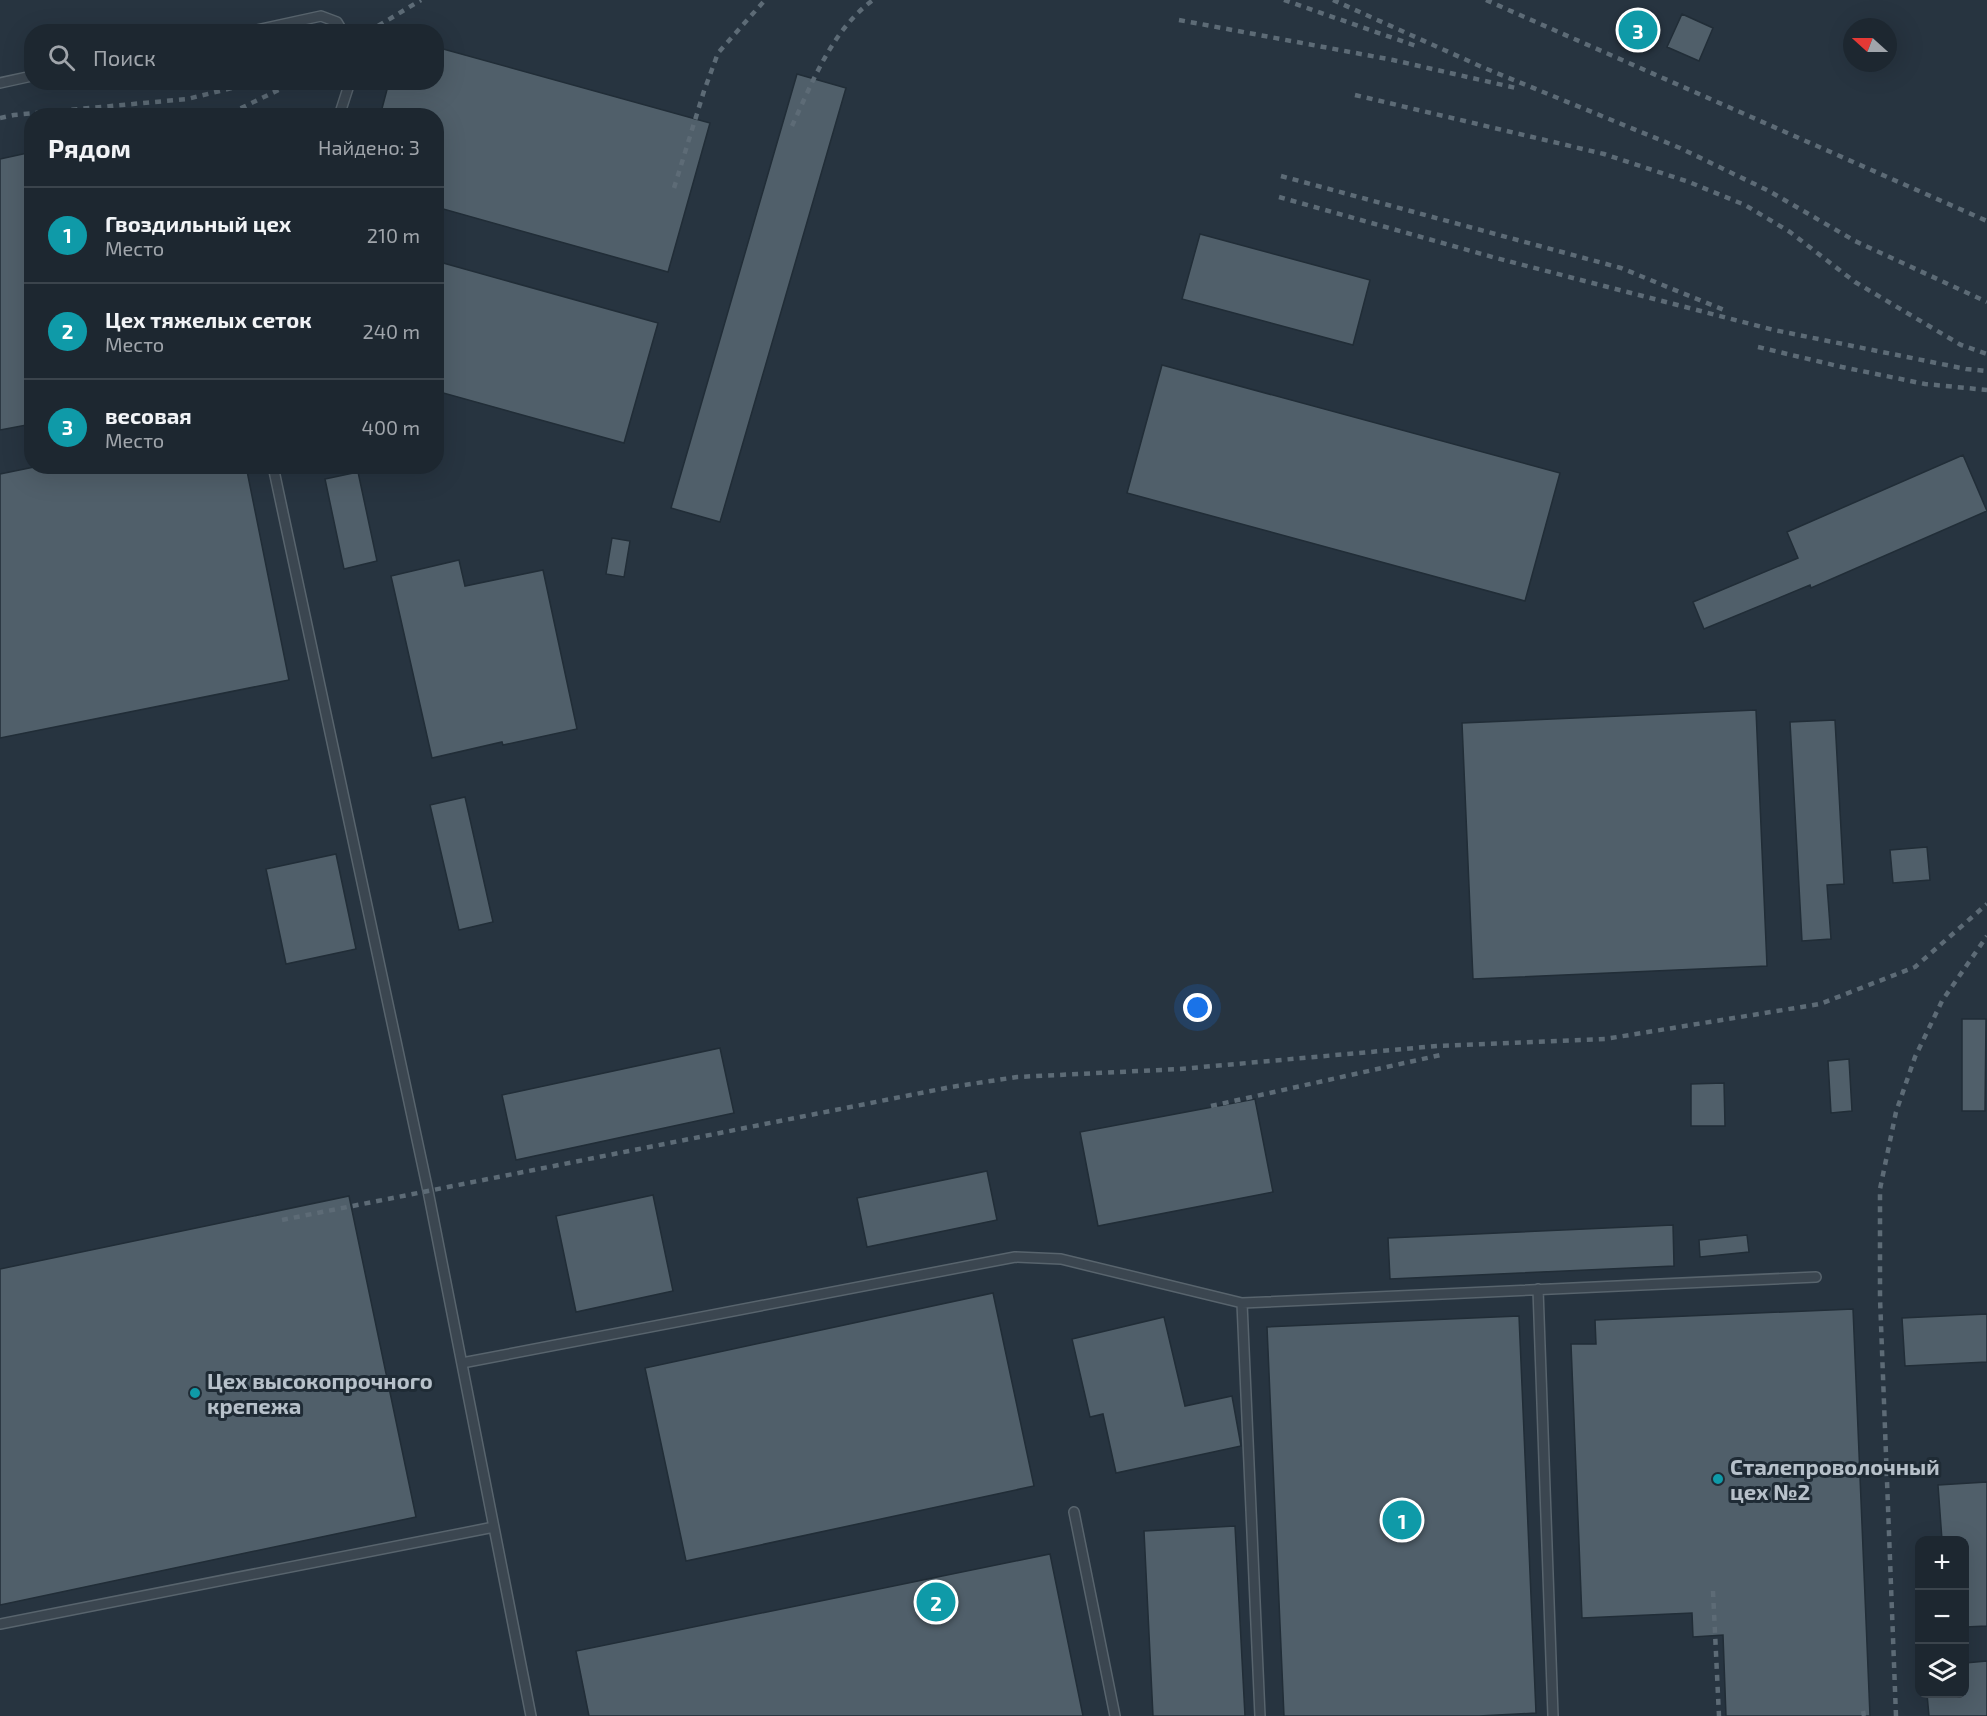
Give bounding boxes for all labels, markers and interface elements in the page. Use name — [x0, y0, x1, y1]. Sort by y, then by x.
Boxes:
pin: 3 — [1618, 8, 1658, 52]
north arrow — [1843, 18, 1897, 72]
search box — [24, 24, 444, 90]
icon: search — [45, 41, 78, 74]
text: Поиск — [93, 44, 156, 70]
text: Рядом — [48, 132, 131, 163]
text: Найдено: 3 — [318, 135, 420, 159]
text: Гвоздильный цех — [105, 210, 291, 236]
text: 1 — [63, 223, 72, 247]
text: 210 m — [367, 223, 420, 247]
text: Место — [105, 236, 164, 260]
text: Цех тяжелых сеток — [105, 306, 312, 332]
text: 2 — [62, 319, 73, 343]
text: 240 m — [362, 319, 420, 343]
text: Место — [105, 332, 164, 356]
text: весовая — [105, 402, 192, 428]
text: 3 — [62, 415, 73, 439]
text: 400 m — [362, 415, 420, 439]
text: Место — [105, 428, 164, 452]
your location — [1183, 993, 1212, 1022]
place label: Цех высокопрочного крепежа — [207, 1367, 433, 1418]
marker: Цех высокопрочного крепежа — [188, 1386, 202, 1400]
place label: Сталепроволочный цех №2 — [1730, 1453, 1940, 1504]
marker: Сталепроволочный цех №2 — [1711, 1472, 1725, 1486]
pin: 1 — [1382, 1498, 1422, 1543]
map controls — [1915, 1536, 1969, 1698]
button: + — [1915, 1536, 1969, 1590]
pin: 2 — [916, 1580, 956, 1624]
button: − — [1915, 1590, 1969, 1644]
button: layers — [1915, 1644, 1969, 1698]

